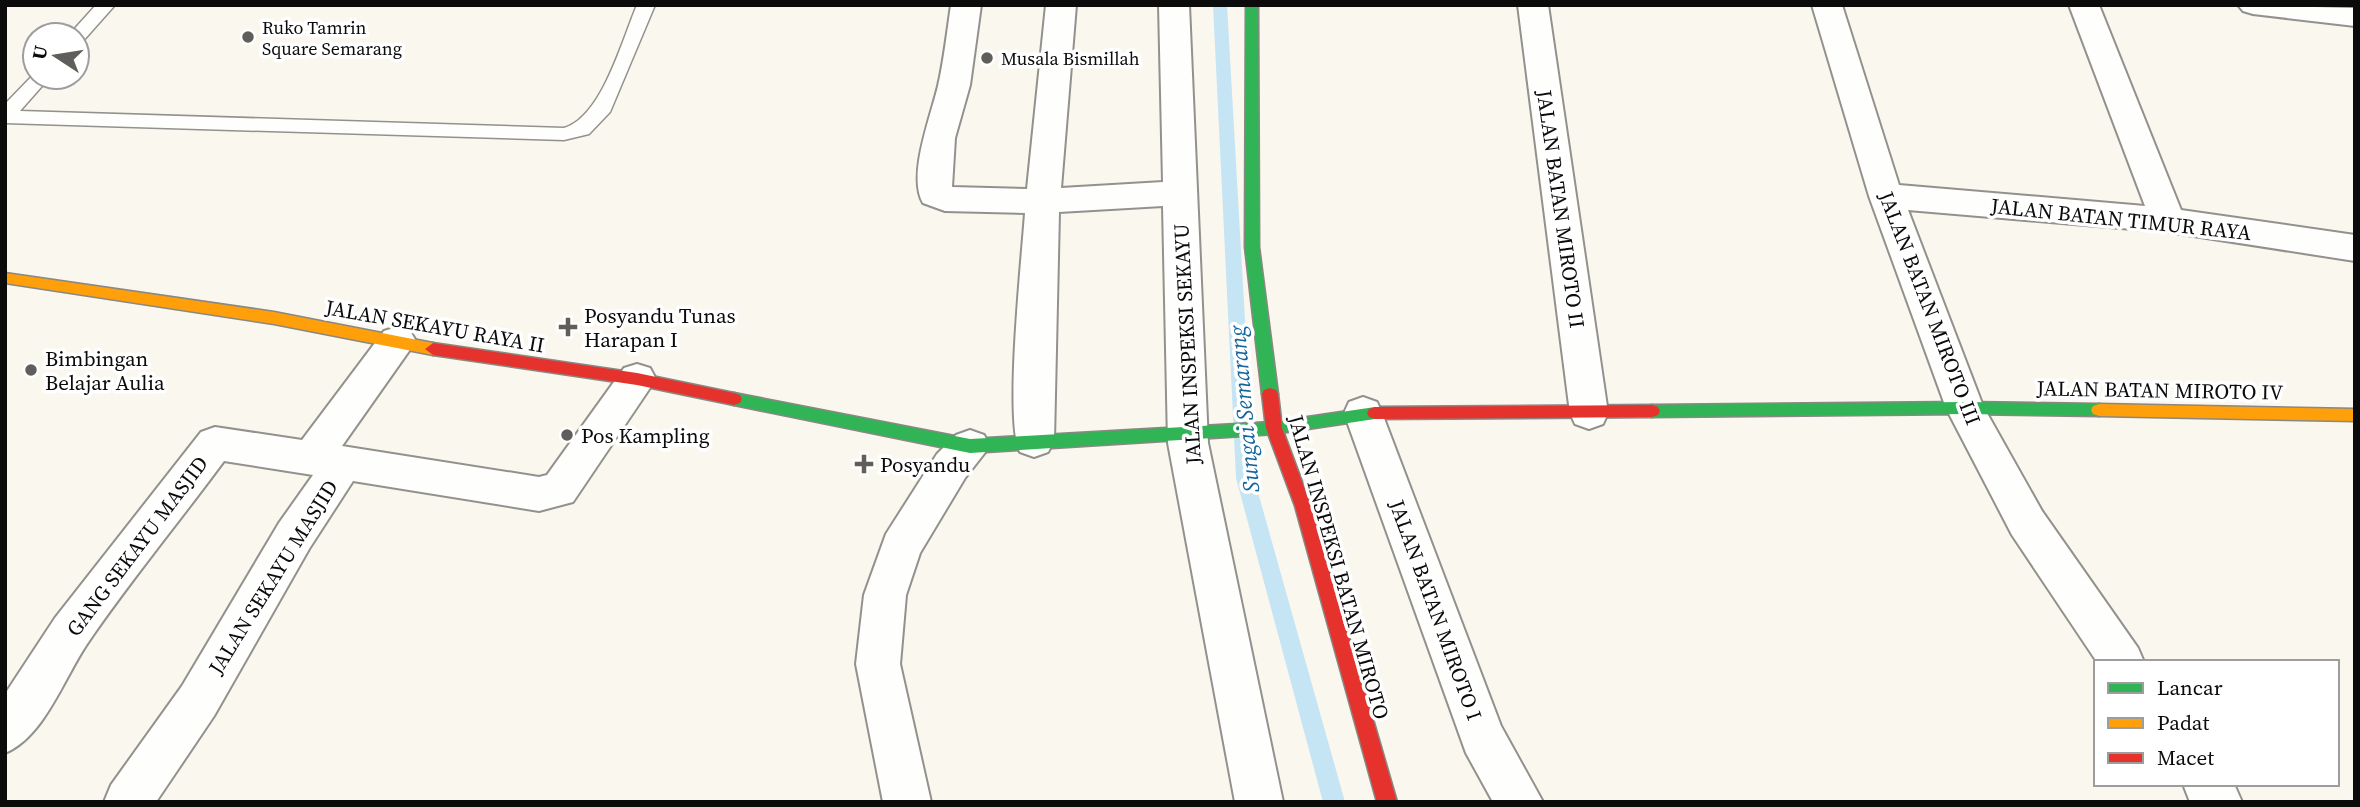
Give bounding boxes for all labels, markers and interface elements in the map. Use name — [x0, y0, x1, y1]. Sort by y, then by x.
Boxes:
place label: Ruko Tamrin Square Semarang — [262, 15, 402, 61]
north arrow — [21, 21, 91, 91]
marker: Ruko Tamrin Square Semarang — [240, 29, 256, 45]
text: U — [25, 43, 54, 62]
place label: Musala Bismillah — [1001, 46, 1140, 71]
marker: Musala Bismillah — [979, 50, 995, 66]
street label: JALAN BATAN MIROTO II — [1530, 87, 1592, 330]
street label: JALAN BATAN MIROTO III — [1872, 186, 1988, 429]
street label: JALAN BATAN TIMUR RAYA — [1988, 191, 2253, 247]
street label: JALAN INSPEKSI SEKAYU — [1166, 223, 1208, 466]
street label: JALAN SEKAYU RAYA II — [322, 292, 547, 360]
place label: Posyandu Tunas Harapan I — [584, 301, 736, 354]
marker: Posyandu Tunas Harapan I — [558, 317, 578, 337]
water label: Sungai Semarang — [1221, 323, 1267, 494]
place label: Bimbingan Belajar Aulia — [45, 344, 165, 397]
marker: Bimbingan Belajar Aulia — [23, 362, 39, 378]
street label: JALAN BATAN MIROTO IV — [2035, 373, 2284, 407]
street label: JALAN INSPEKSI BATAN MIROTO — [1281, 410, 1396, 723]
place label: Pos Kampling — [581, 421, 710, 450]
marker: Pos Kampling — [559, 427, 575, 443]
street label: GANG SEKAYU MASJID — [60, 450, 214, 642]
place label: Posyandu — [880, 450, 970, 479]
marker: Posyandu — [854, 454, 874, 474]
street label: JALAN SEKAYU MASJID — [201, 474, 345, 681]
street label: JALAN BATAN MIROTO I — [1382, 495, 1489, 724]
legend — [2094, 660, 2339, 786]
text: Lancar — [2157, 673, 2223, 702]
text: Padat — [2157, 708, 2209, 737]
text: Macet — [2157, 743, 2214, 772]

